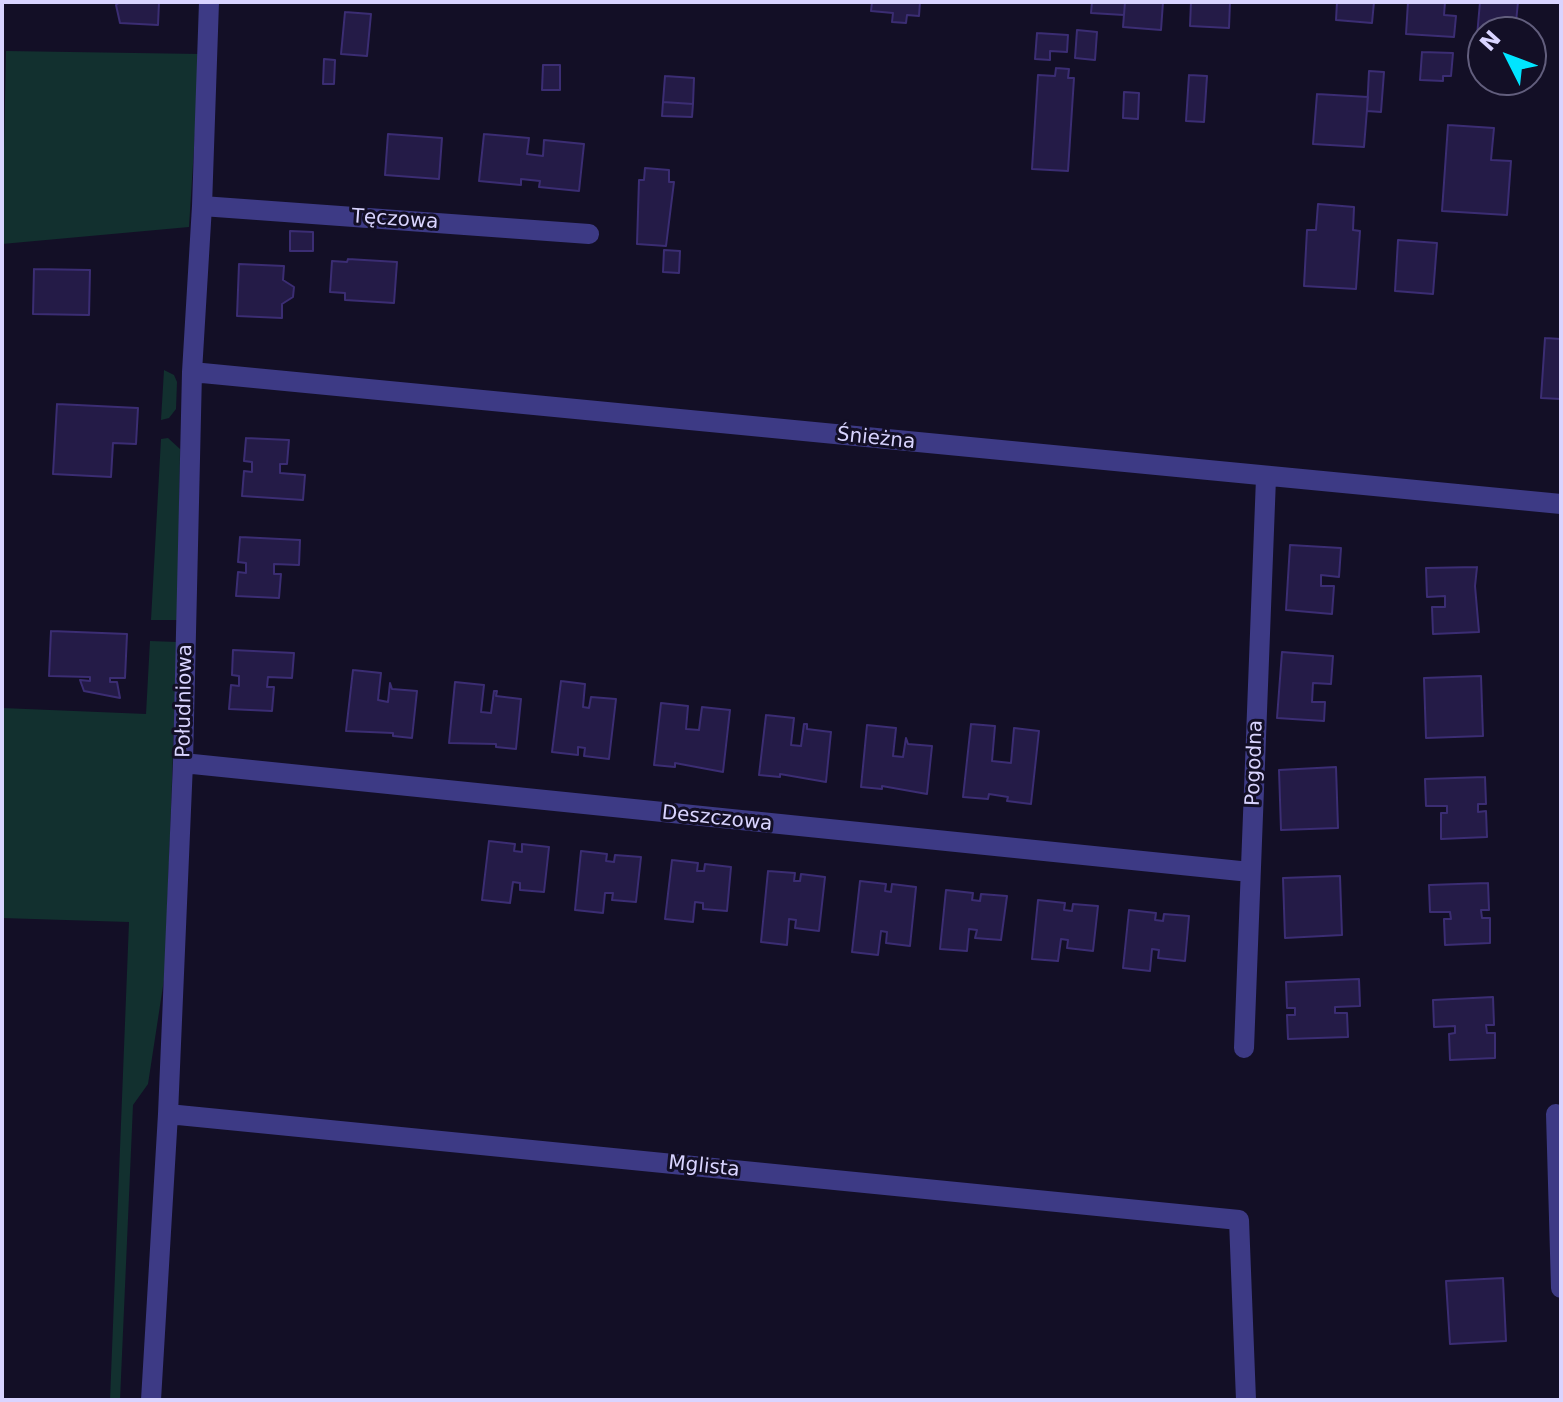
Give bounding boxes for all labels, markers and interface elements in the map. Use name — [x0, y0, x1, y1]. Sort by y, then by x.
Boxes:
north arrow — [1467, 16, 1547, 96]
text: N — [1475, 26, 1506, 56]
street label: Tęczowa — [351, 205, 439, 235]
street label: Śnieżna — [836, 423, 916, 455]
street label: Południowa — [172, 644, 198, 758]
street label: Pogodna — [1242, 720, 1268, 806]
street label: Deszczowa — [661, 801, 773, 837]
street label: Mglista — [667, 1151, 741, 1183]

